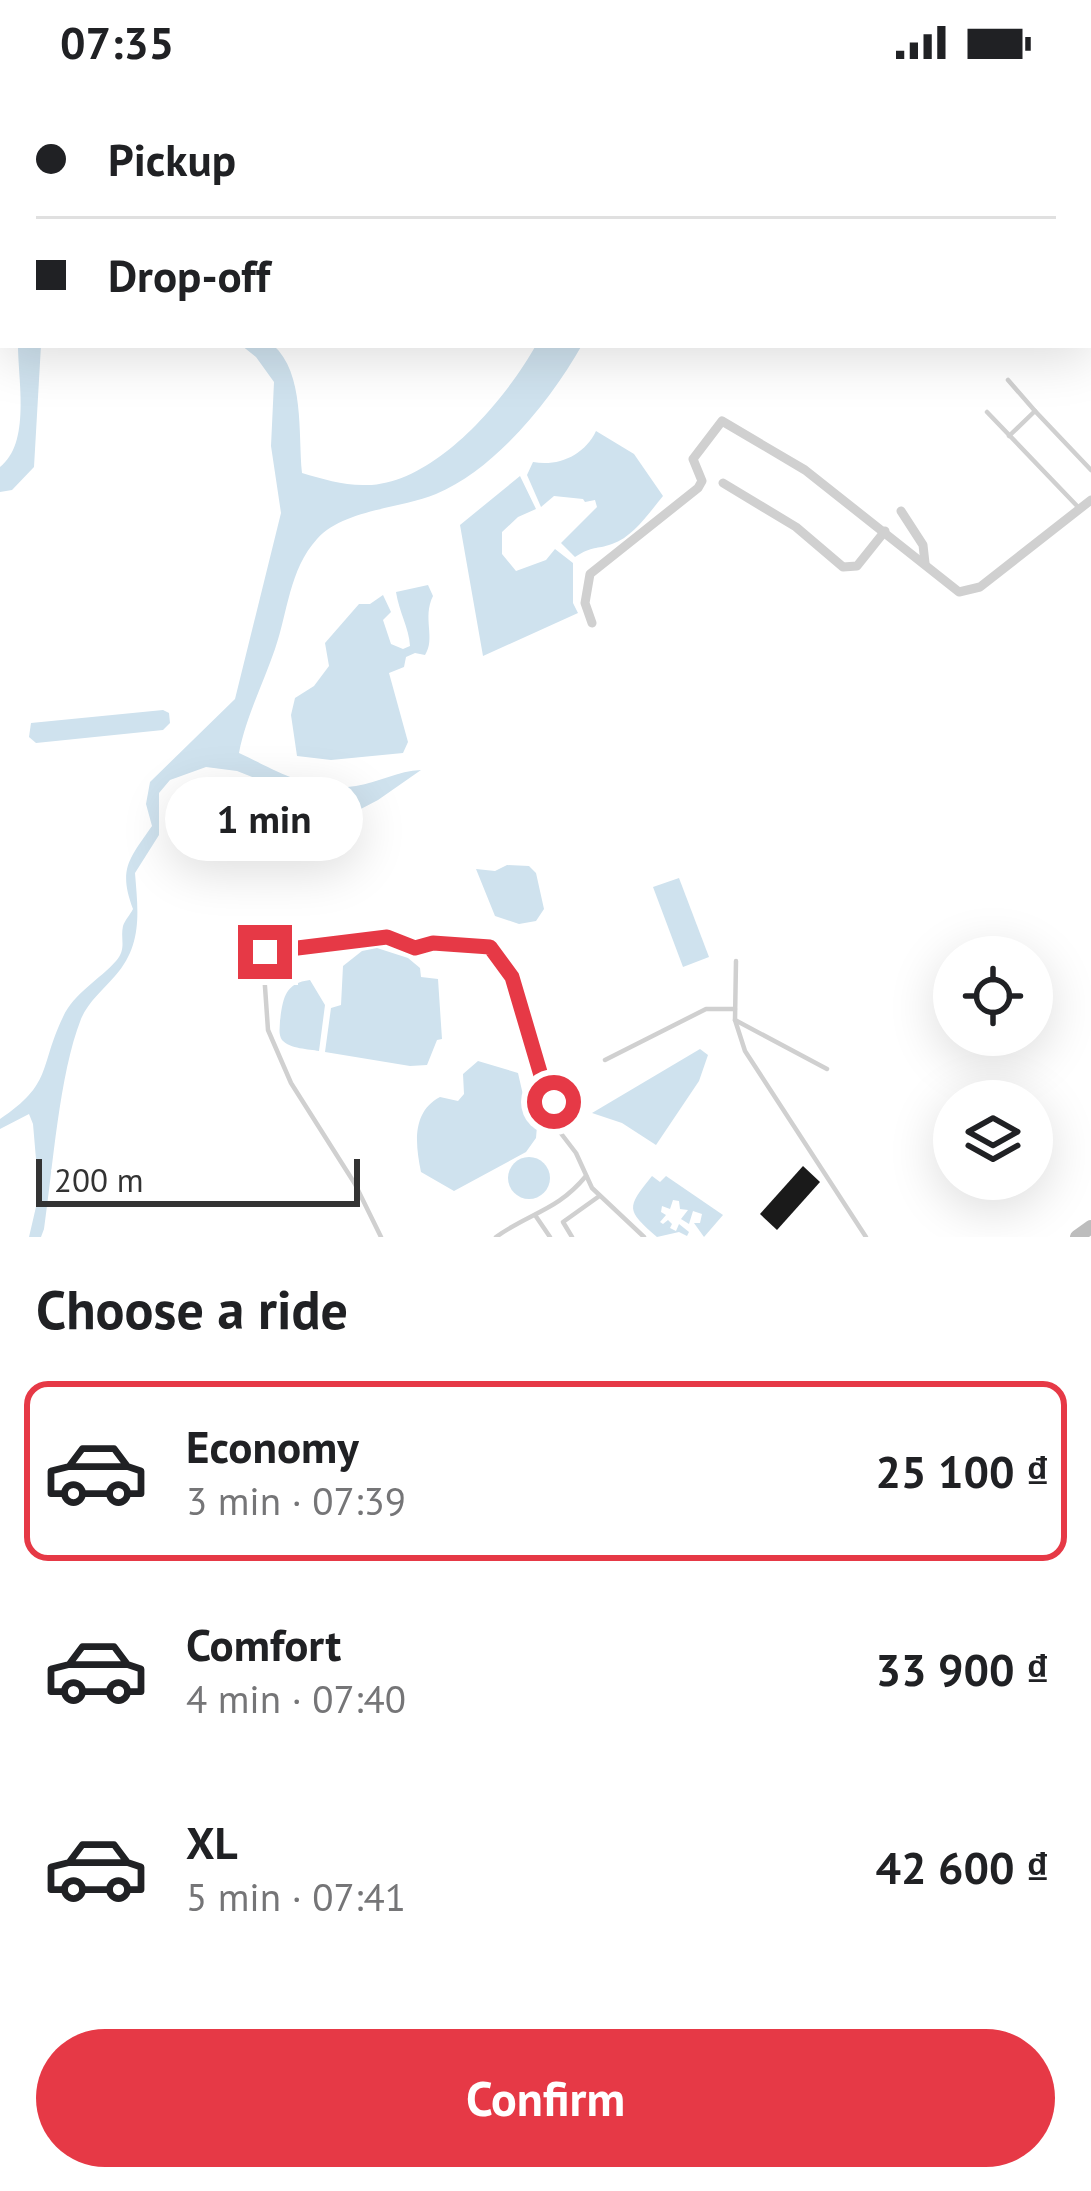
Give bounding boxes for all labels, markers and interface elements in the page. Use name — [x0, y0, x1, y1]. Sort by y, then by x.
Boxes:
text: 07:35 — [60, 13, 174, 71]
text: Pickup — [108, 130, 236, 188]
text: Drop-off — [108, 246, 270, 304]
callout: 1 min — [166, 778, 364, 862]
text: 1 min — [216, 793, 312, 844]
route end — [238, 925, 292, 979]
map controls — [933, 936, 1053, 1200]
button: locate — [933, 936, 1053, 1056]
route start — [527, 1075, 581, 1129]
button: layers — [933, 1080, 1053, 1200]
scale bar — [36, 1153, 360, 1206]
text: 200 m — [54, 1158, 144, 1201]
text: Choose a ride — [36, 1274, 348, 1344]
icon: car — [42, 1417, 150, 1525]
text: Economy — [186, 1417, 359, 1475]
text: 25 100 ₫ — [876, 1442, 1049, 1500]
text: 3 min · 07:39 — [186, 1475, 406, 1526]
icon: car — [42, 1615, 150, 1723]
text: Comfort — [186, 1615, 341, 1673]
text: 33 900 ₫ — [876, 1640, 1049, 1698]
text: 4 min · 07:40 — [186, 1673, 406, 1724]
icon: car — [42, 1813, 150, 1921]
text: XL — [186, 1813, 238, 1871]
text: 42 600 ₫ — [876, 1838, 1049, 1896]
text: 5 min · 07:41 — [186, 1871, 406, 1922]
button: Confirm — [36, 2029, 1055, 2167]

